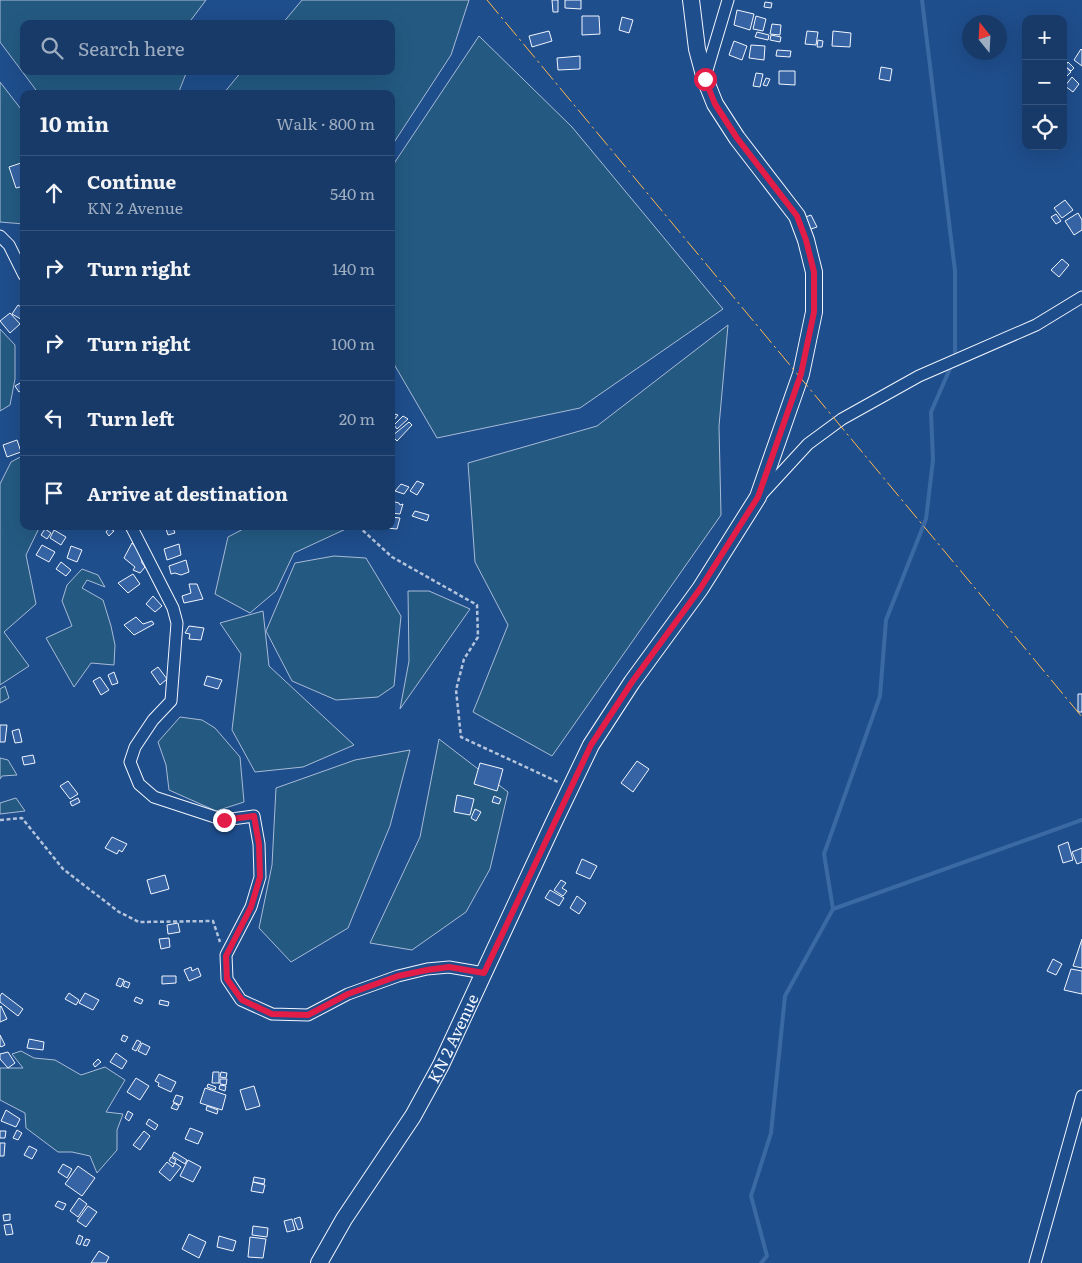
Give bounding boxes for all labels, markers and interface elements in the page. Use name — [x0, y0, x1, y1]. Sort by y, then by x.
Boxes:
north arrow — [962, 15, 1007, 60]
map controls — [1022, 15, 1067, 150]
button: + — [1022, 15, 1067, 60]
search box — [20, 20, 395, 75]
icon: search — [38, 34, 66, 62]
text: Search here — [78, 34, 185, 62]
button: − — [1022, 60, 1067, 105]
route start — [694, 68, 717, 91]
button: locate — [1022, 105, 1067, 150]
text: 10 min — [40, 107, 109, 138]
text: Walk · 800 m — [276, 111, 375, 135]
text: Continue — [87, 167, 176, 195]
icon: ahead — [40, 179, 68, 207]
text: 540 m — [330, 181, 375, 205]
text: KN 2 Avenue — [87, 195, 183, 219]
icon: right — [40, 254, 68, 282]
text: Turn right — [87, 254, 191, 282]
text: 140 m — [332, 256, 375, 280]
icon: right — [40, 329, 68, 357]
text: Turn right — [87, 329, 191, 357]
text: 100 m — [331, 331, 375, 355]
icon: left — [40, 404, 68, 432]
text: Turn left — [87, 404, 174, 432]
text: 20 m — [339, 406, 375, 430]
icon: arrive — [40, 479, 68, 507]
text: Arrive at destination — [87, 479, 288, 507]
route end — [213, 809, 236, 832]
street label: KN 2 Avenue — [421, 989, 484, 1087]

